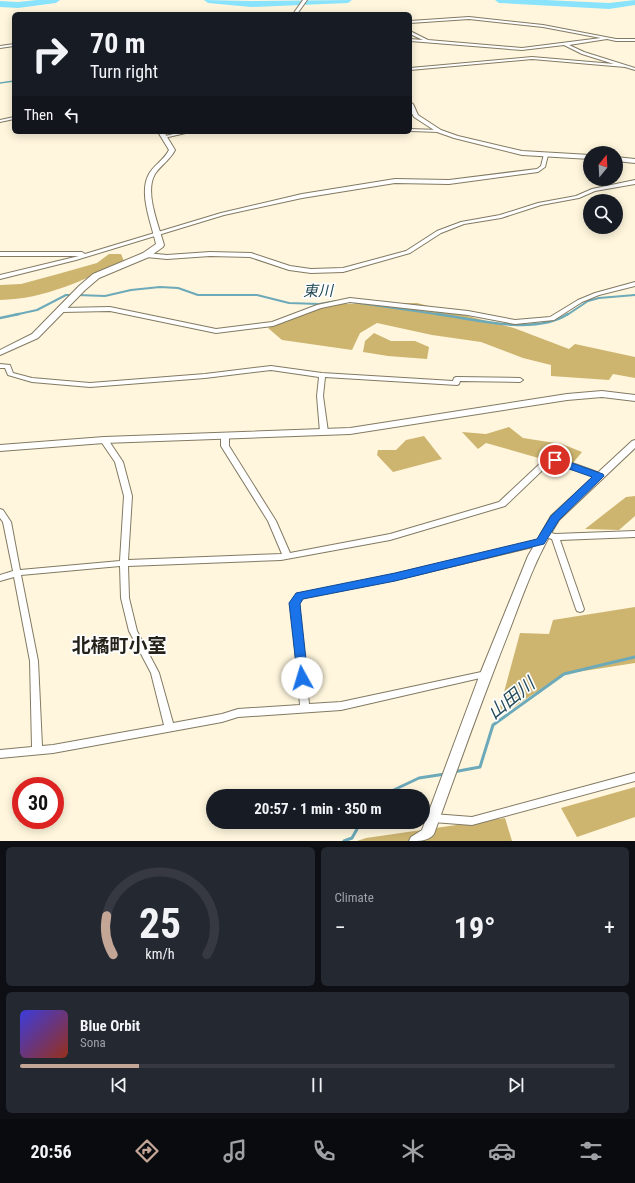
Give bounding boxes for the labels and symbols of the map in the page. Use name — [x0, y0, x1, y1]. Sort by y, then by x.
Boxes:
north arrow — [583, 146, 623, 186]
water label: 東川 — [303, 282, 335, 300]
pin — [538, 443, 572, 477]
district label: 北橘町小室 — [71, 634, 167, 657]
position arrow — [281, 657, 323, 699]
water label: 山田川 — [483, 672, 540, 723]
speed limit sign: 30 — [12, 777, 64, 829]

